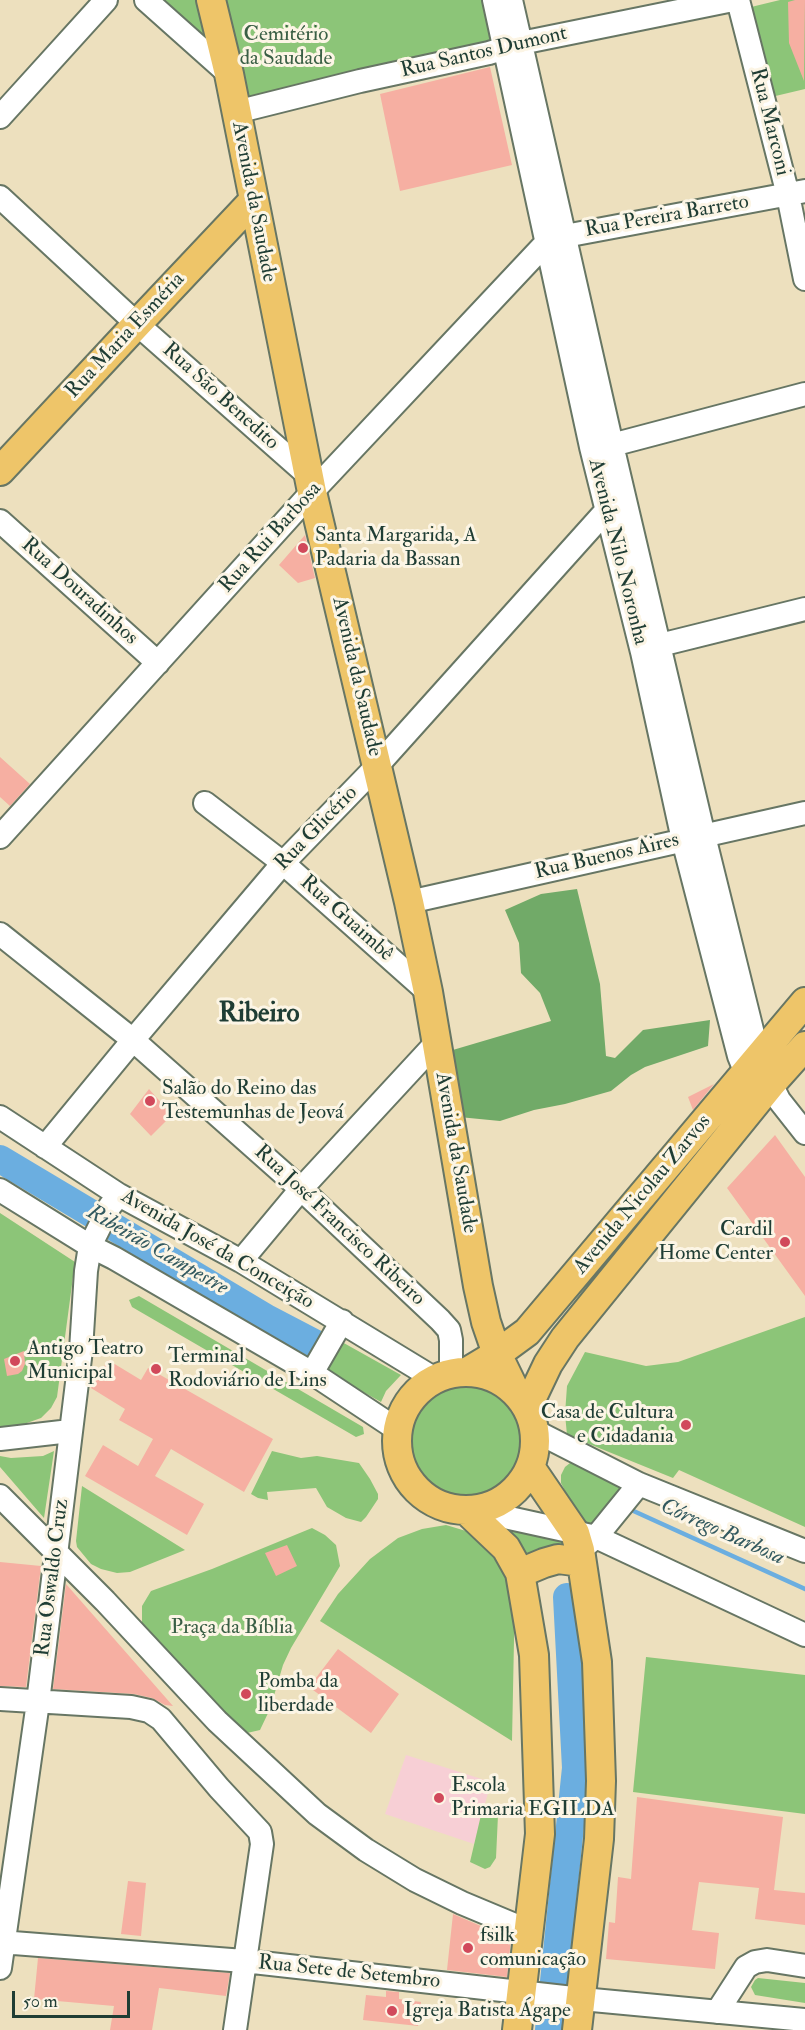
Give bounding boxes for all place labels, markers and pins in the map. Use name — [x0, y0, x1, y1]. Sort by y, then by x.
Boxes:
place label: Santa Margarida, A Padaria da Bassan — [315, 523, 477, 573]
marker: Santa Margarida, A Padaria da Bassan — [296, 541, 310, 555]
place label: Salão do Reino das Testemunhas de Jeová — [162, 1076, 344, 1126]
marker: Salão do Reino das Testemunhas de Jeová — [143, 1094, 157, 1108]
place label: Cardil Home Center — [658, 1217, 773, 1267]
marker: Cardil Home Center — [778, 1235, 792, 1249]
place label: Antigo Teatro Municipal — [27, 1336, 143, 1386]
place label: Terminal Rodoviário de Lins — [168, 1344, 327, 1394]
marker: Antigo Teatro Municipal — [8, 1354, 22, 1368]
marker: Terminal Rodoviário de Lins — [149, 1362, 163, 1376]
place label: Casa de Cultura e Cidadania — [541, 1400, 674, 1450]
marker: Casa de Cultura e Cidadania — [679, 1418, 693, 1432]
place label: Pomba da liberdade — [258, 1669, 338, 1719]
marker: Pomba da liberdade — [239, 1687, 253, 1701]
place label: Escola Primaria EGILDA — [451, 1773, 615, 1823]
marker: Escola Primaria EGILDA — [432, 1791, 446, 1805]
place label: fsilk comunicação — [480, 1923, 586, 1973]
marker: fsilk comunicação — [461, 1941, 475, 1955]
place label: Igreja Batista Ágape — [404, 1998, 571, 2024]
marker: Igreja Batista Ágape — [385, 2004, 399, 2018]

